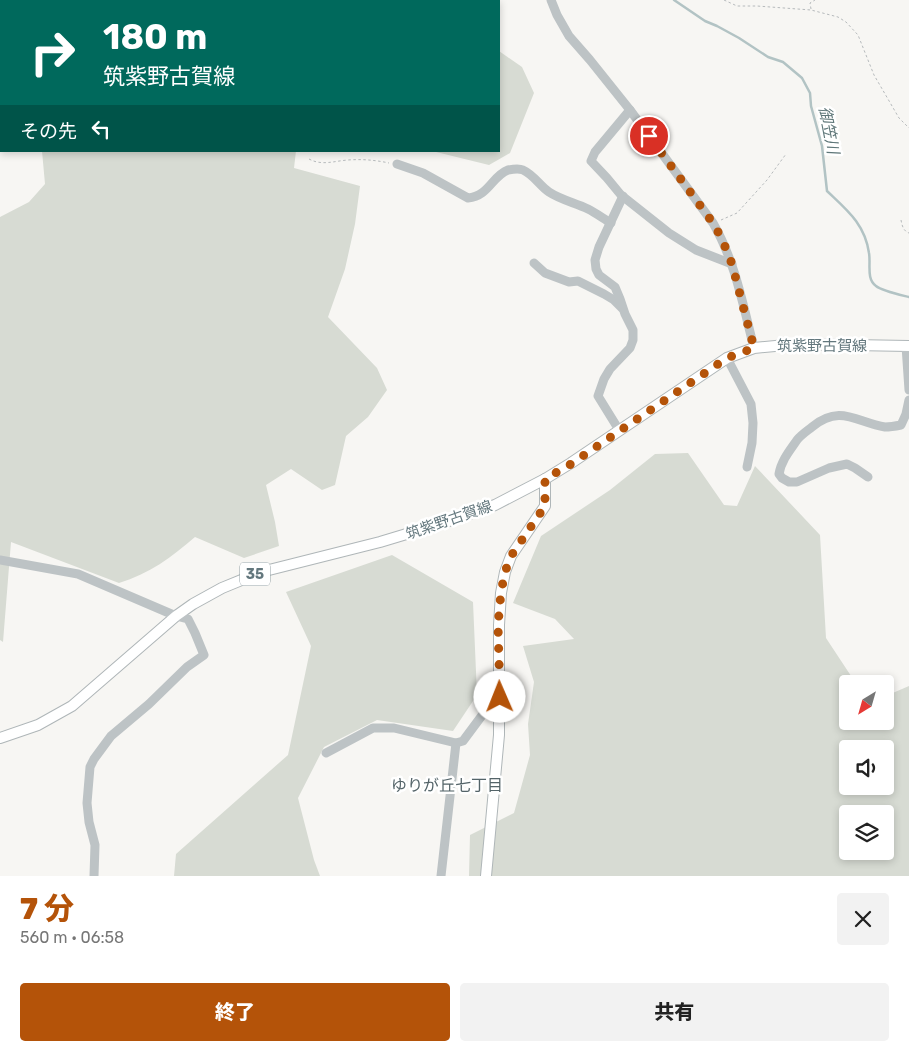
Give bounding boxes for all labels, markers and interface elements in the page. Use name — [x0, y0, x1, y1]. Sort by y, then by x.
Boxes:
text: 180 m — [103, 16, 207, 58]
icon: right — [20, 20, 85, 85]
text: 筑紫野古賀線 — [103, 63, 235, 90]
water label: 御笠川 — [815, 105, 843, 157]
icon: left — [87, 115, 115, 143]
pin — [628, 115, 670, 157]
text: その先 — [20, 120, 77, 143]
icon: arrive — [635, 122, 663, 150]
street label: 筑紫野古賀線 — [777, 337, 867, 355]
street label: 筑紫野古賀線 — [404, 497, 494, 543]
road number: 35 — [240, 562, 270, 586]
position arrow — [473, 670, 525, 722]
north arrow — [839, 675, 894, 730]
map controls — [839, 675, 894, 860]
button: sound — [839, 740, 894, 795]
district label: ゆりが丘七丁目 — [391, 776, 503, 795]
button: layers — [839, 805, 894, 860]
text: 7 分 — [20, 891, 74, 927]
button: close — [837, 893, 889, 945]
text: 560 m · 06:58 — [20, 928, 124, 947]
button: 終了 — [20, 983, 450, 1041]
button: 共有 — [460, 983, 889, 1041]

